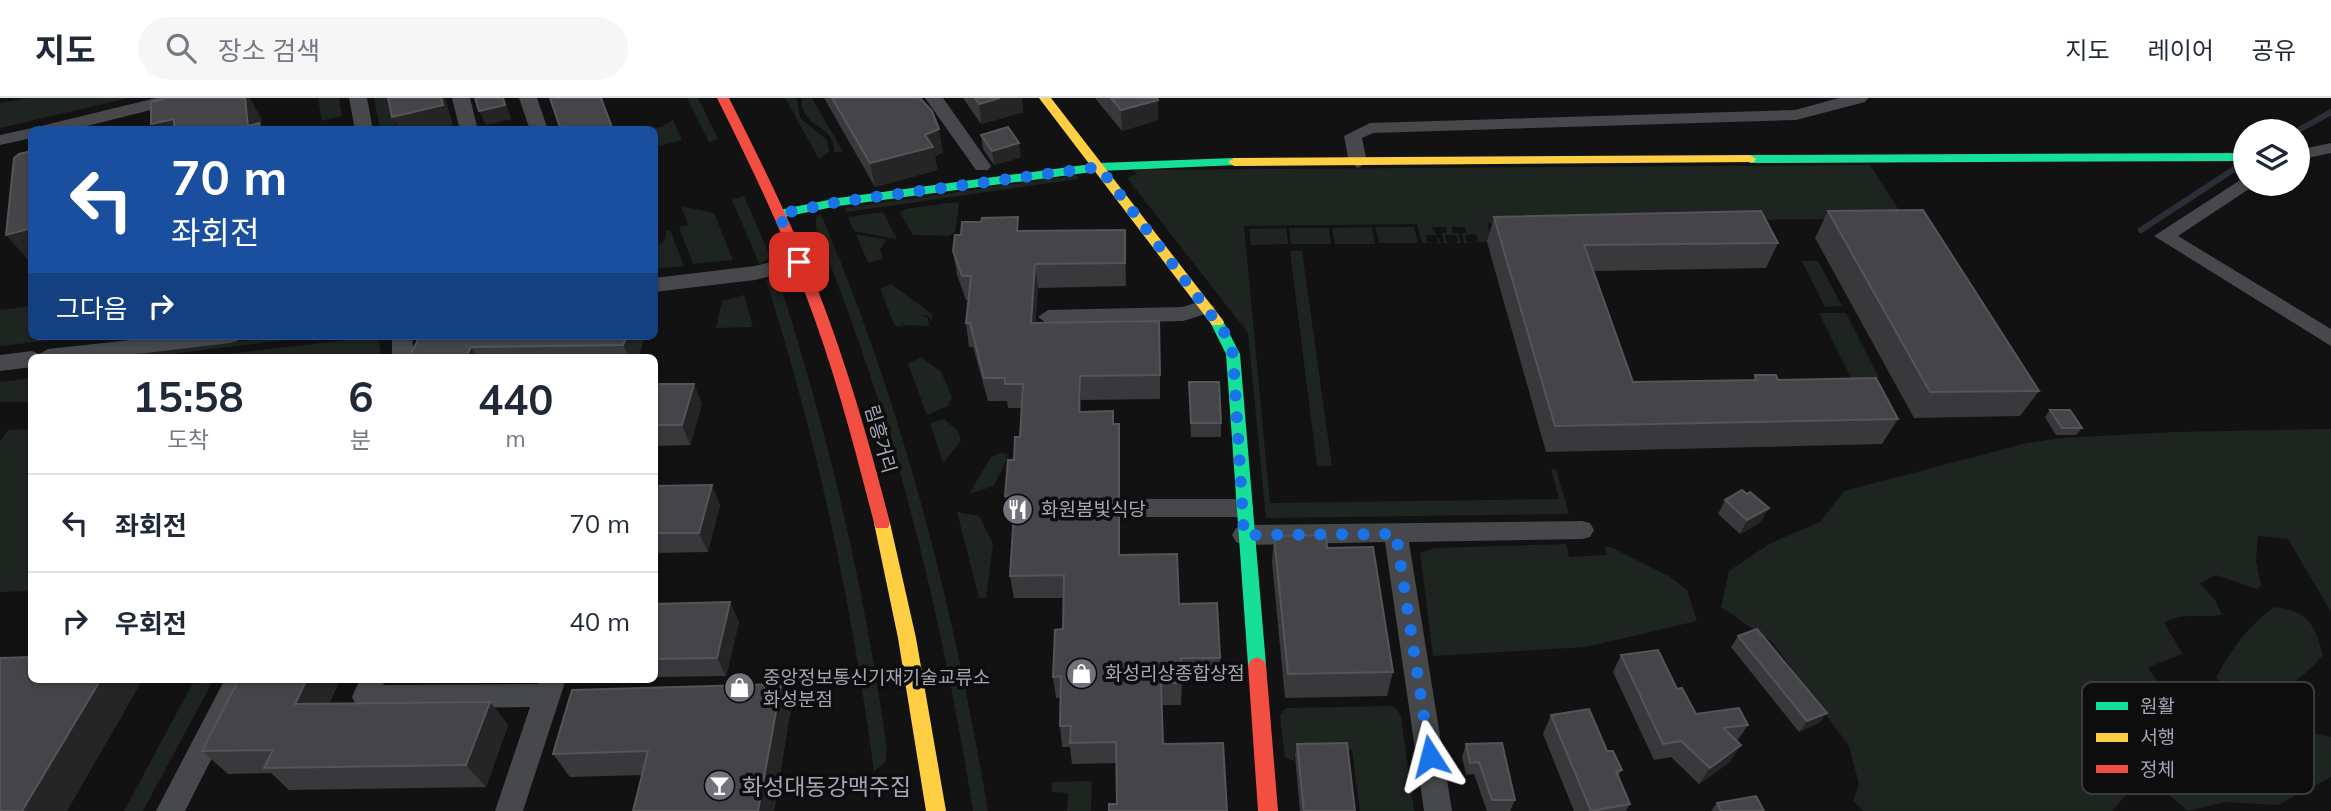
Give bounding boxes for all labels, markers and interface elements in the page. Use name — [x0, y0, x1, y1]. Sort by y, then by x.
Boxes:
search box — [138, 17, 628, 80]
text: 지도 — [35, 29, 96, 70]
icon: search — [162, 29, 200, 67]
text: 장소 검색 — [218, 34, 320, 67]
text: 지도 — [2065, 35, 2110, 65]
text: 레이어 — [2148, 35, 2214, 65]
text: 공유 — [2252, 35, 2296, 65]
map controls — [2233, 119, 2310, 196]
button: layers — [2233, 119, 2310, 196]
text: 70 m — [171, 146, 287, 207]
icon: left — [56, 154, 147, 245]
text: 좌회전 — [171, 212, 259, 252]
pin — [769, 232, 829, 292]
icon: arrive — [780, 243, 818, 281]
icon: right — [142, 287, 180, 325]
text: 그다음 — [56, 292, 128, 325]
text: 15:58 — [132, 370, 244, 423]
text: 6 — [348, 370, 373, 423]
text: 440 — [478, 373, 553, 426]
street label: 림흥거리 — [860, 402, 902, 476]
text: m — [506, 424, 526, 453]
text: 도착 — [167, 425, 209, 454]
text: 분 — [350, 425, 371, 454]
restaurant icon: 화원봄빛식당 — [1001, 492, 1035, 526]
place label: 화원봄빛식당 — [1041, 497, 1146, 521]
icon: left — [56, 504, 94, 542]
text: 70 m — [569, 507, 630, 540]
text: 좌회전 — [115, 509, 187, 542]
icon: right — [56, 602, 94, 640]
text: 40 m — [569, 605, 630, 638]
text: 우회전 — [115, 607, 187, 640]
shop icon: 화성리상종합상점 — [1065, 656, 1099, 690]
place label: 화성리상종합상점 — [1105, 661, 1245, 685]
place label: 중앙정보통신기재기술교류소 화성분점 — [763, 665, 990, 711]
shop icon: 중앙정보통신기재기술교류소 화성분점 — [723, 671, 757, 705]
legend — [2082, 682, 2314, 794]
text: 원활 — [2140, 694, 2175, 718]
position arrow — [1393, 719, 1467, 793]
text: 서행 — [2140, 725, 2175, 749]
text: 정체 — [2140, 757, 2175, 781]
bar icon: 화성대동강맥주집 — [702, 769, 736, 803]
place label: 화성대동강맥주집 — [742, 772, 911, 801]

